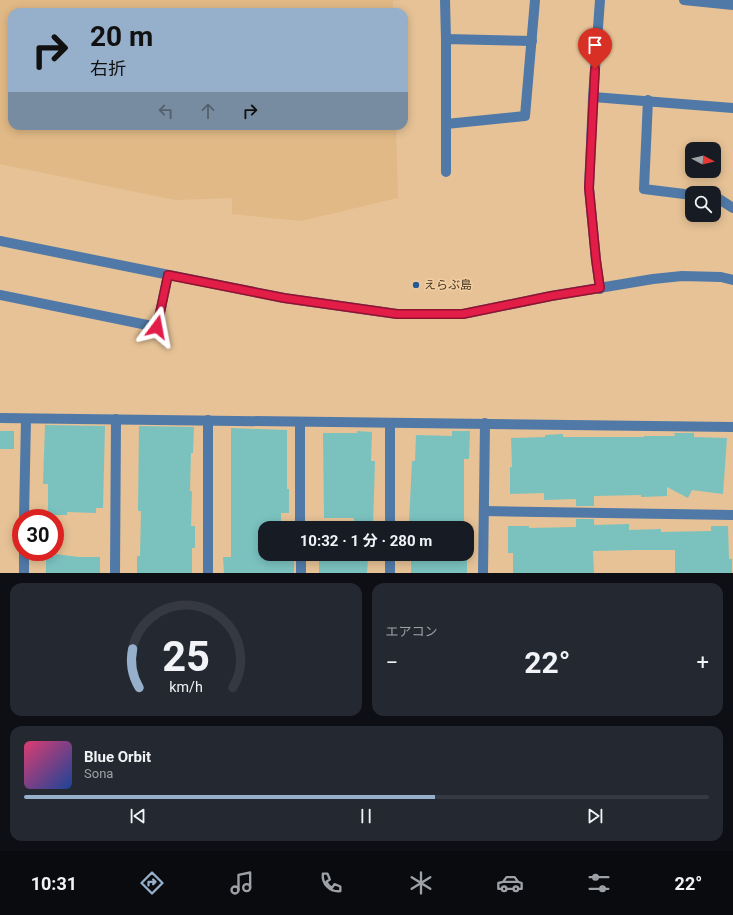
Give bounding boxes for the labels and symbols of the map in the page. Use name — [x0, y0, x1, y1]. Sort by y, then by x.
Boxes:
pin — [578, 28, 612, 69]
north arrow — [685, 142, 721, 178]
place label: えらぶ島 — [424, 278, 472, 292]
marker: えらぶ島 — [411, 280, 421, 290]
position arrow — [136, 306, 178, 348]
speed limit sign: 30 — [12, 509, 64, 561]

